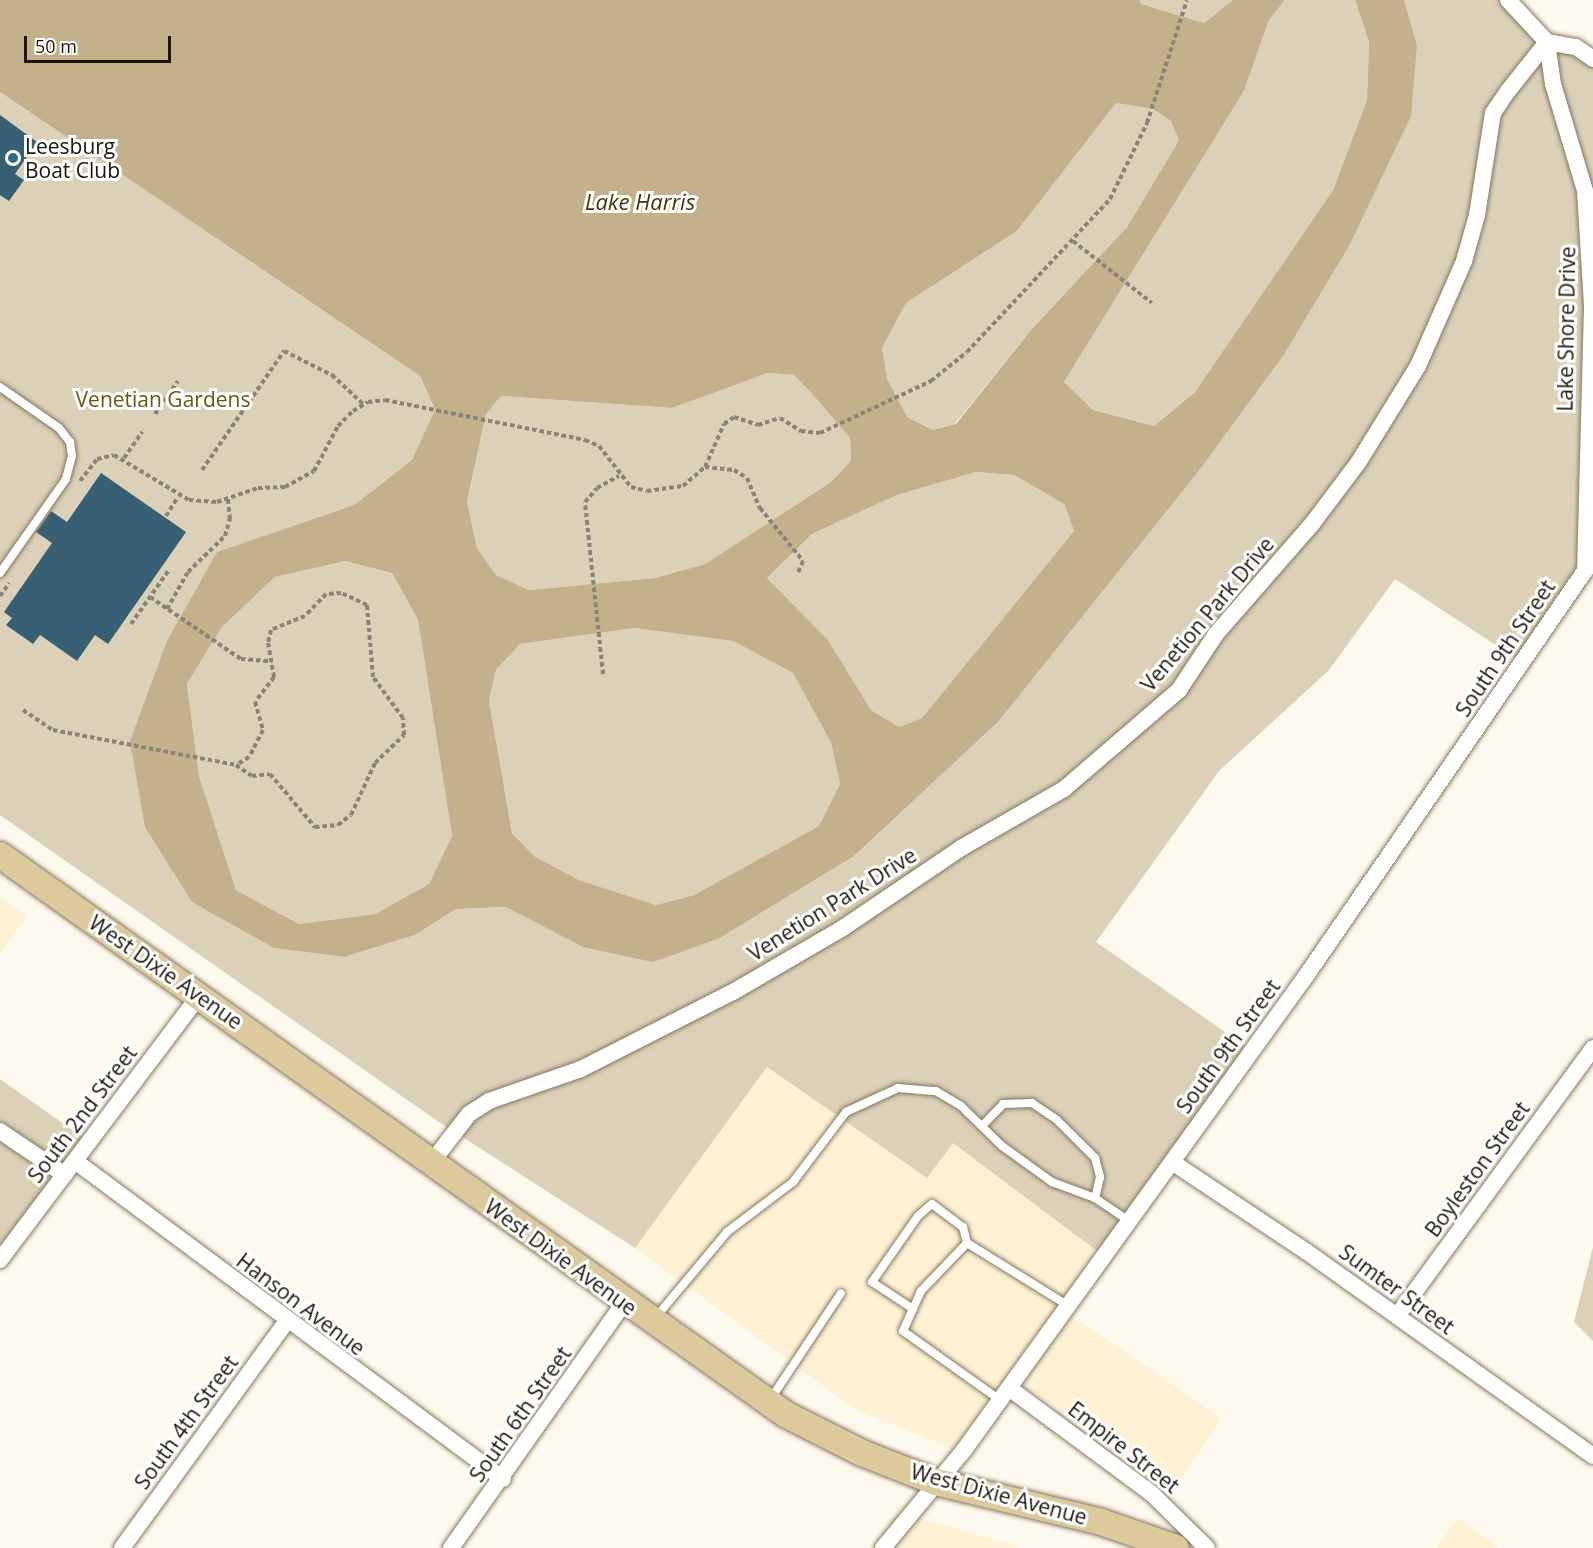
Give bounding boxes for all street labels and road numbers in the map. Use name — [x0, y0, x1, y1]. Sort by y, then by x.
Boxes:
street label: Lake Shore Drive — [1552, 246, 1580, 412]
street label: Venetion Park Drive — [1135, 532, 1279, 696]
street label: South 9th Street — [1450, 575, 1560, 721]
street label: Venetion Park Drive — [743, 842, 921, 966]
street label: West Dixie Avenue — [85, 910, 247, 1034]
street label: South 9th Street — [1171, 974, 1285, 1118]
street label: South 2nd Street — [22, 1041, 142, 1187]
street label: Boyleston Street — [1420, 1096, 1534, 1242]
street label: West Dixie Avenue — [480, 1194, 642, 1320]
street label: Sumter Street — [1335, 1239, 1459, 1339]
street label: Hanson Avenue — [232, 1248, 370, 1360]
street label: South 6th Street — [464, 1342, 576, 1486]
street label: South 4th Street — [129, 1350, 243, 1494]
street label: Empire Street — [1064, 1396, 1184, 1498]
street label: West Dixie Avenue — [908, 1458, 1090, 1530]

